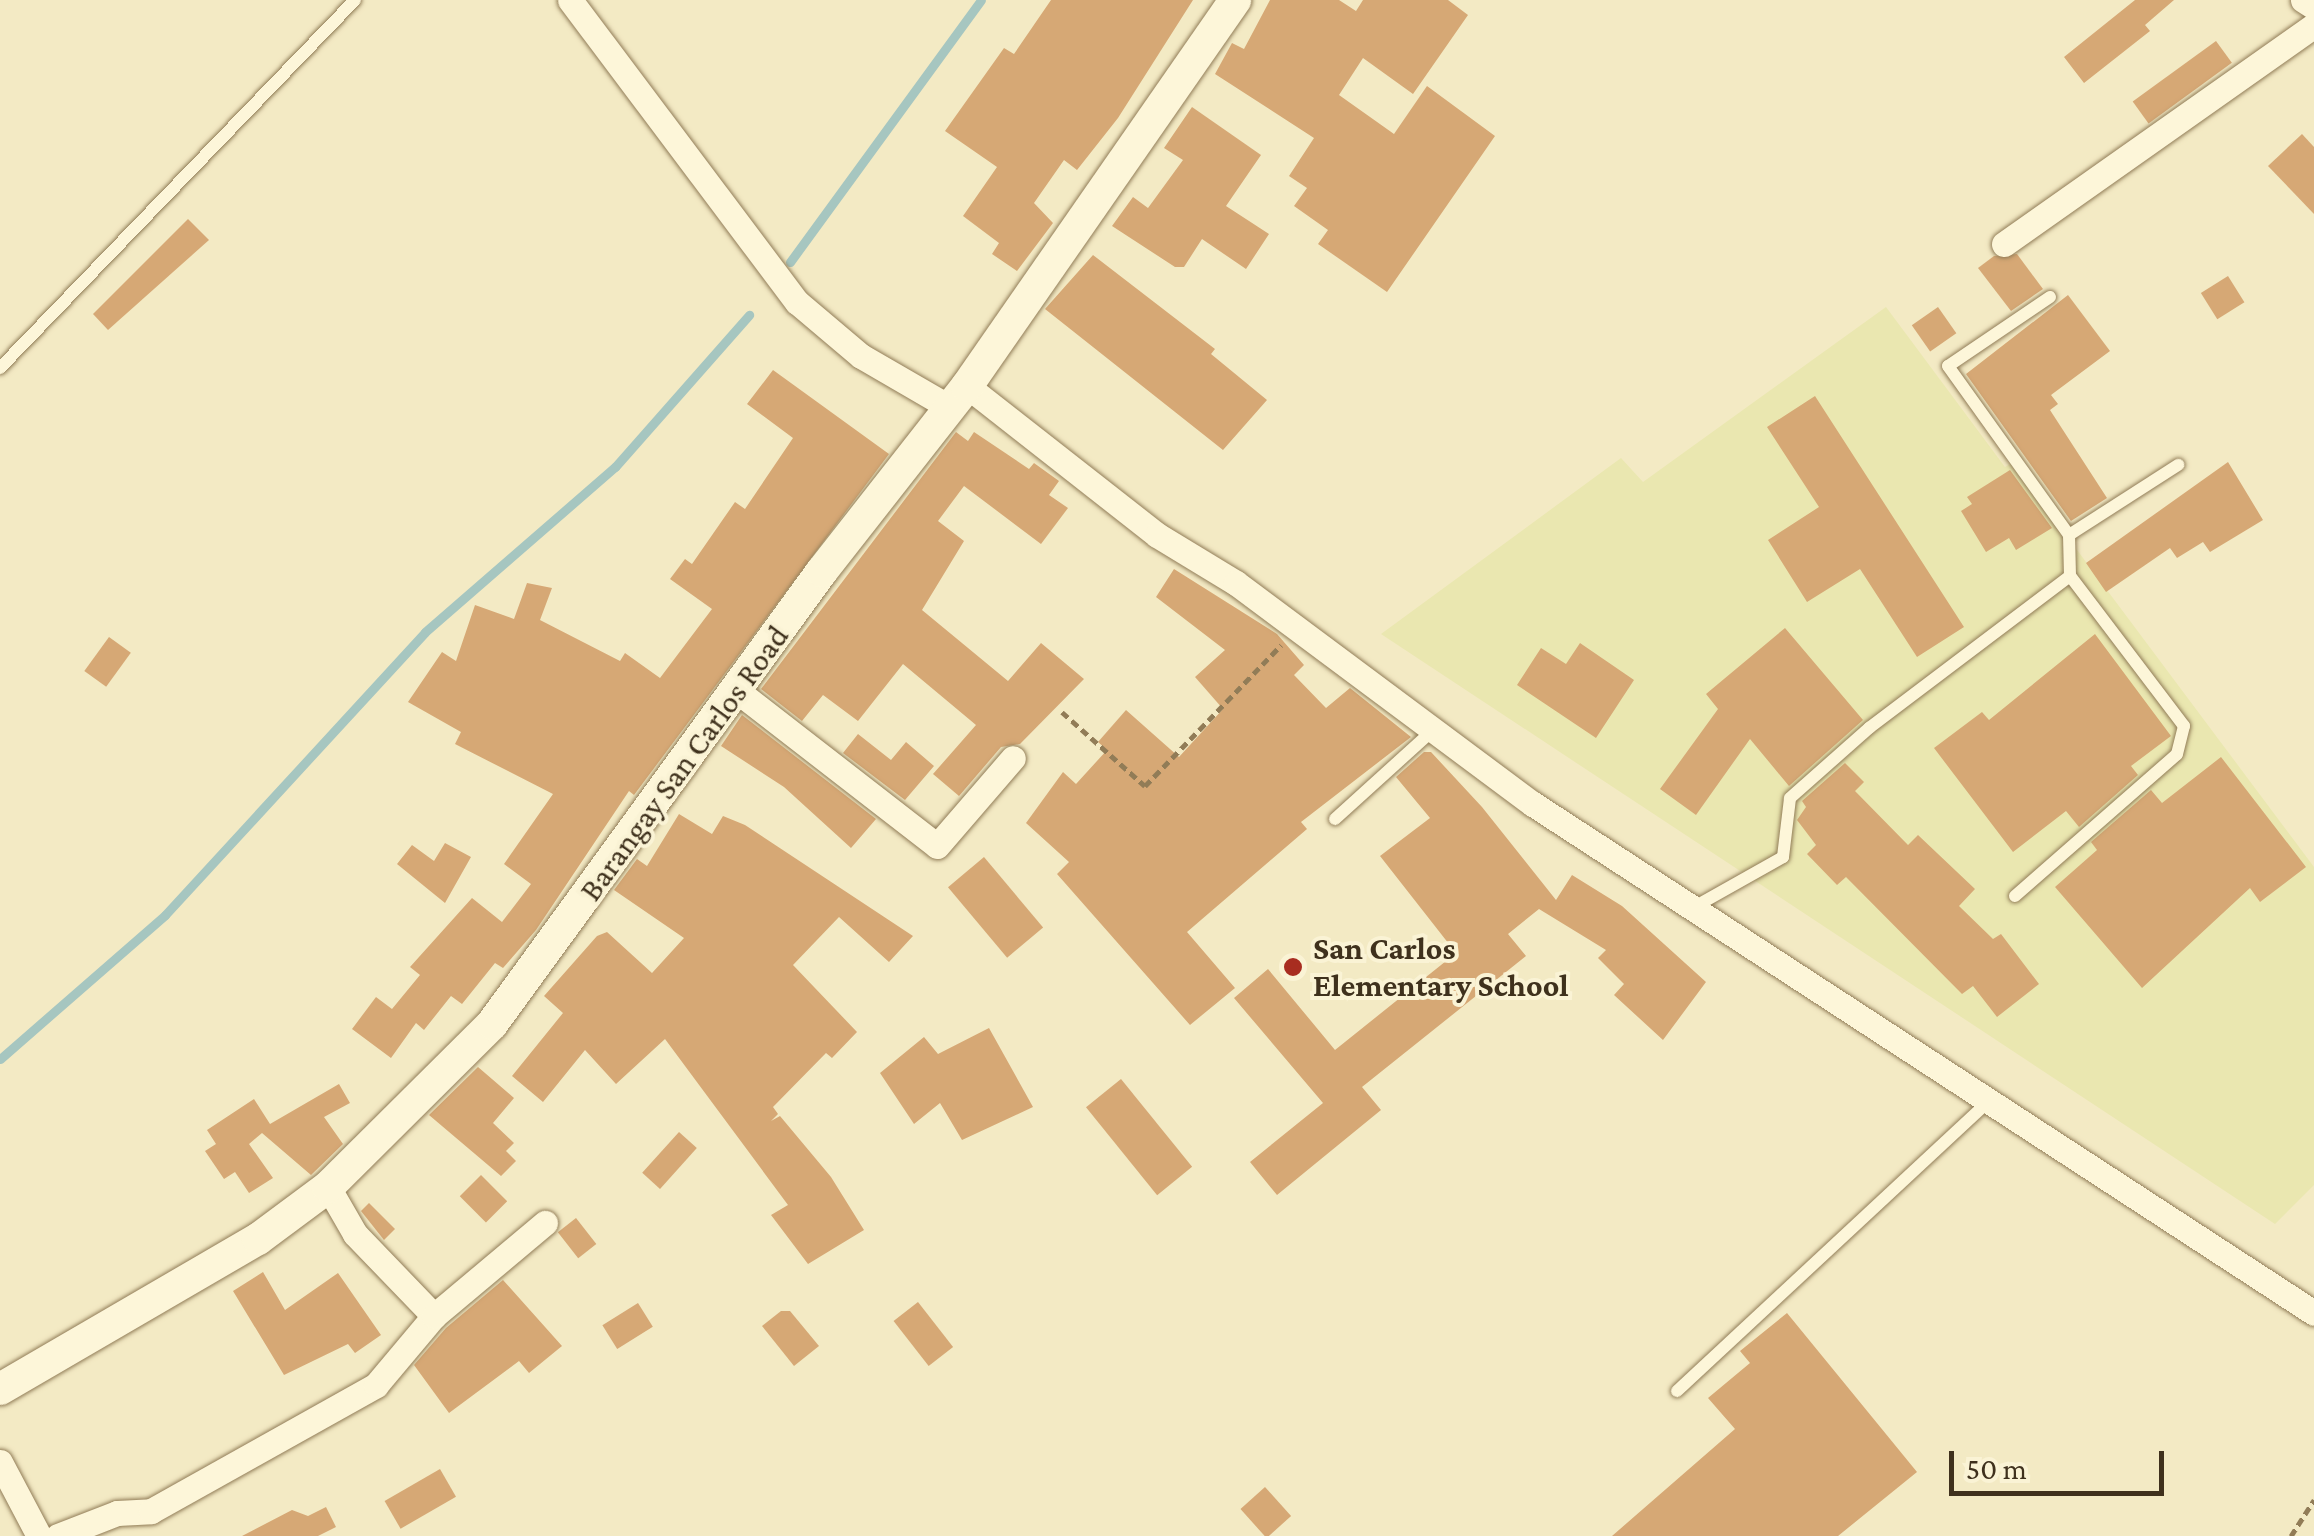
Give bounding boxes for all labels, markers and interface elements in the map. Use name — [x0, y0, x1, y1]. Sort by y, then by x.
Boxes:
street label: Barangay San Carlos Road — [571, 618, 797, 908]
place label: San Carlos Elementary School — [1313, 930, 1569, 1005]
marker: San Carlos Elementary School — [1282, 956, 1304, 978]
scale bar — [1954, 1431, 2169, 1493]
text: 50 m — [1966, 1452, 2027, 1485]

